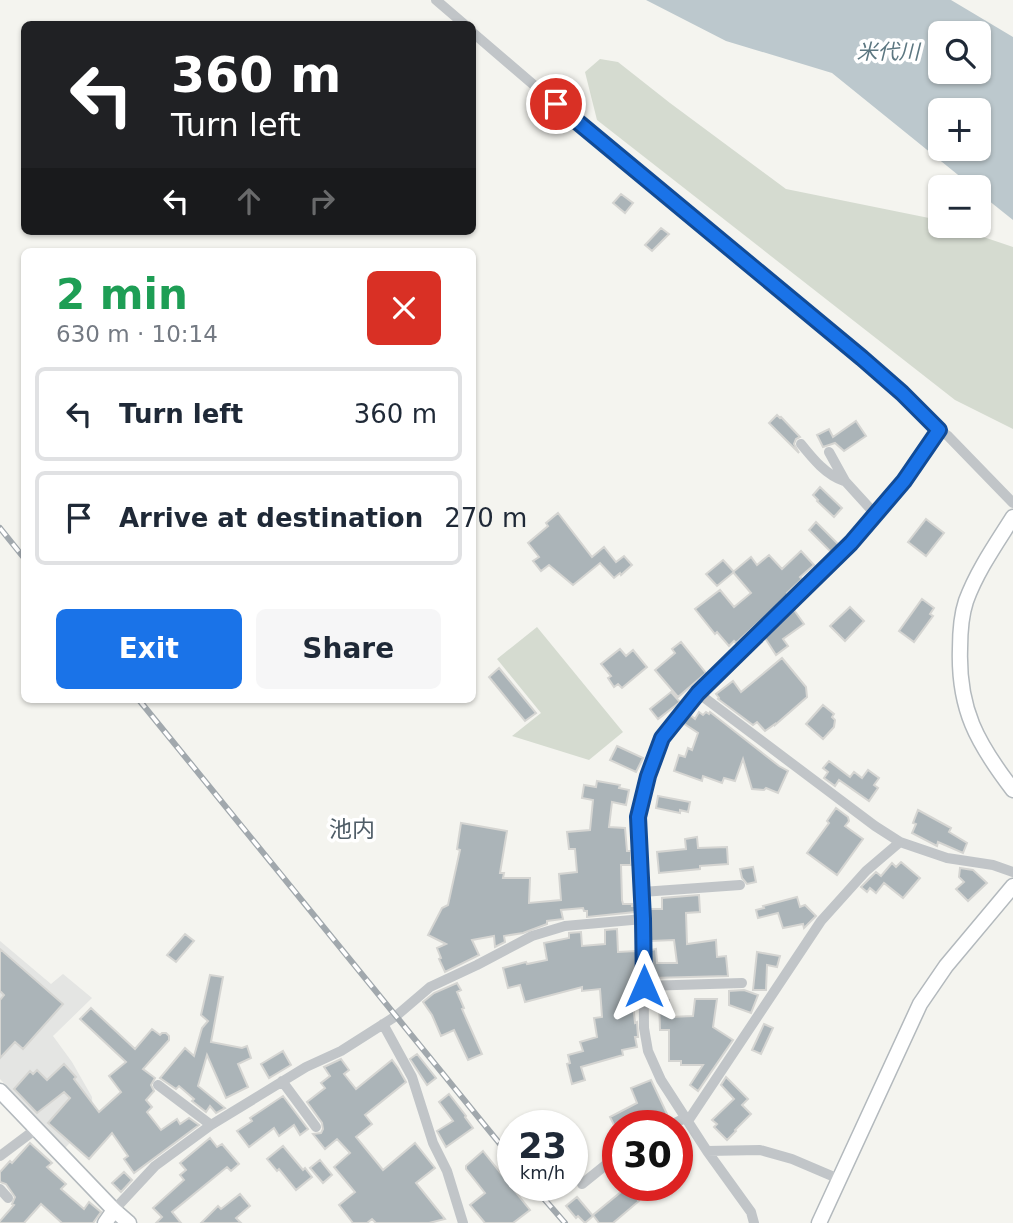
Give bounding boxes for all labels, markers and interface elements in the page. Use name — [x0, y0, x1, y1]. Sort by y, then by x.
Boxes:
map controls — [928, 21, 991, 238]
button: search — [928, 21, 991, 84]
water label: 米代川 — [857, 40, 921, 64]
text: 360 m — [171, 47, 341, 104]
icon: left — [56, 49, 147, 140]
pin — [526, 74, 586, 134]
icon: arrive — [537, 85, 575, 123]
button: + — [928, 98, 991, 161]
text: Turn left — [171, 106, 301, 144]
button: − — [928, 175, 991, 238]
icon: left — [157, 182, 195, 220]
icon: ahead — [230, 182, 268, 220]
icon: right — [303, 182, 341, 220]
text: 2 min — [56, 270, 188, 319]
button: close — [367, 271, 441, 345]
text: 630 m · 10:14 — [56, 321, 218, 347]
icon: left — [60, 395, 98, 433]
text: Turn left — [119, 399, 243, 429]
text: 360 m — [354, 399, 437, 429]
icon: arrive — [60, 499, 98, 537]
text: Arrive at destination — [119, 503, 423, 533]
text: 270 m — [444, 503, 527, 533]
button: Exit — [56, 609, 242, 689]
button: Share — [256, 609, 441, 689]
district label: 池内 — [329, 816, 375, 842]
position arrow — [607, 949, 681, 1023]
speed limit sign: 30 — [602, 1110, 693, 1201]
text: 23 — [518, 1126, 567, 1166]
text: km/h — [520, 1162, 565, 1183]

